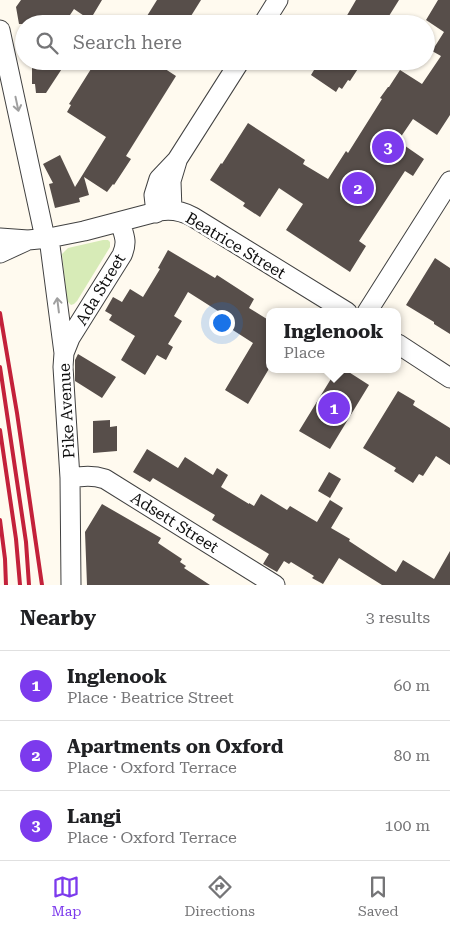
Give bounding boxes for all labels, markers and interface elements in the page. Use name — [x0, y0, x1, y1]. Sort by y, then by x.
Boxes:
search box — [15, 15, 435, 70]
icon: search — [33, 29, 61, 57]
text: Search here — [73, 31, 182, 54]
one-way arrow — [12, 96, 22, 112]
pin: 3 — [372, 128, 404, 166]
pin: 2 — [342, 169, 374, 207]
street label: Beatrice Street — [182, 208, 289, 283]
street label: Ada Street — [72, 250, 129, 328]
one-way arrow — [53, 297, 63, 313]
popup — [266, 308, 401, 373]
your location — [209, 310, 235, 336]
text: Inglenook — [284, 320, 383, 343]
text: Place — [284, 343, 325, 362]
street label: Pike Avenue — [55, 363, 78, 459]
pin: 1 — [318, 389, 350, 427]
street label: Adsett Street — [127, 488, 222, 557]
text: Nearby — [20, 606, 96, 630]
text: 3 results — [366, 608, 430, 627]
text: Inglenook — [67, 665, 167, 688]
text: 1 — [32, 676, 40, 695]
text: 60 m — [393, 676, 430, 695]
text: Place · Beatrice Street — [67, 688, 234, 707]
text: Apartments on Oxford — [67, 735, 284, 758]
text: 2 — [32, 746, 40, 765]
text: 80 m — [393, 746, 430, 765]
text: Place · Oxford Terrace — [67, 758, 237, 777]
text: Langi — [67, 805, 121, 828]
text: 3 — [32, 816, 40, 835]
text: 100 m — [384, 816, 430, 835]
text: Place · Oxford Terrace — [67, 828, 237, 847]
tab: Map — [52, 873, 81, 919]
tab: Directions — [184, 873, 255, 919]
tab: Saved — [358, 873, 399, 919]

